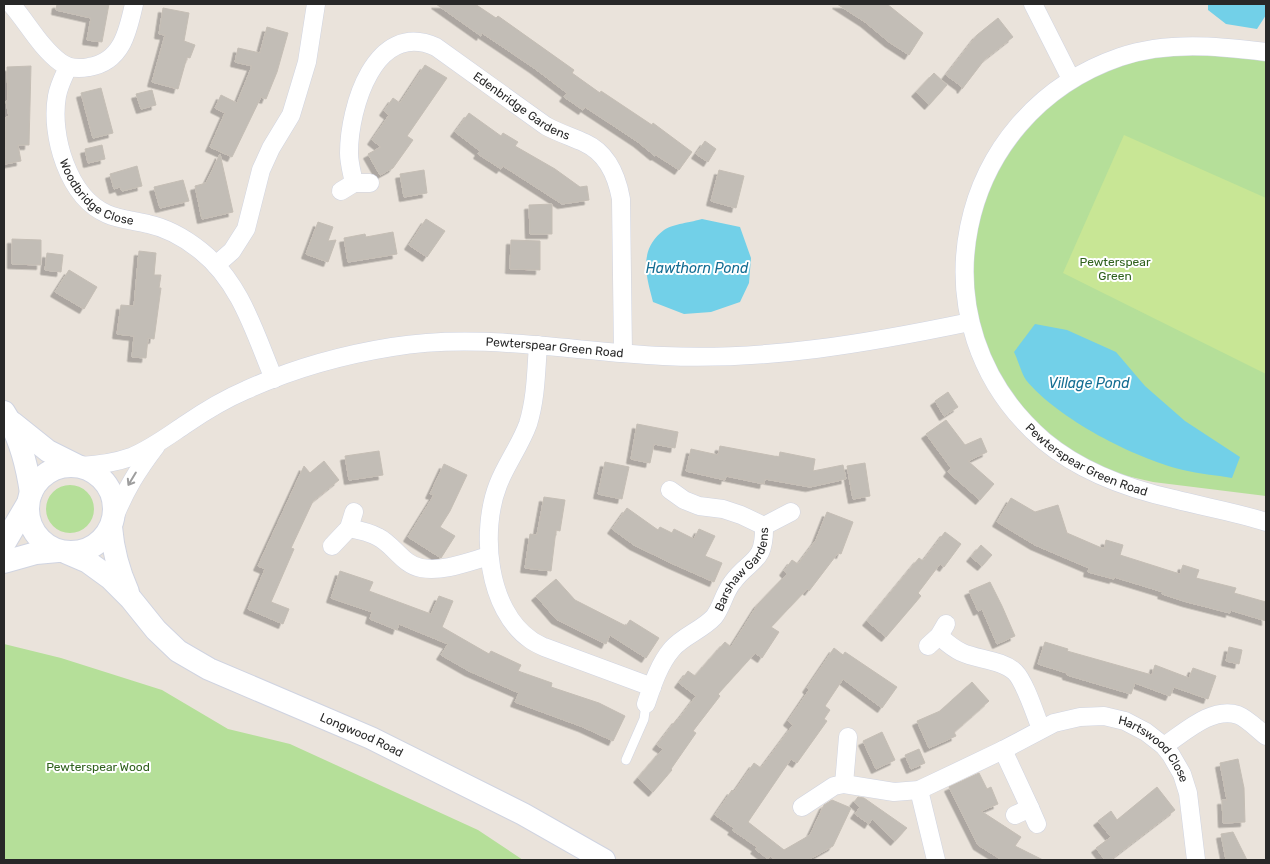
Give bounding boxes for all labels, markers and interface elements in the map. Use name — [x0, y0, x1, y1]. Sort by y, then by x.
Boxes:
street label: Edenbridge Gardens — [470, 69, 572, 143]
street label: Woodbridge Close — [57, 157, 135, 228]
park label: Pewterspear Green — [1080, 255, 1151, 283]
water label: Hawthorn Pond — [646, 260, 749, 277]
street label: Pewterspear Green Road — [485, 335, 624, 360]
water label: Village Pond — [1048, 375, 1130, 392]
street label: Pewterspear Green Road — [1023, 421, 1149, 499]
one-way arrow — [127, 471, 137, 485]
street label: Barshaw Gardens — [712, 527, 771, 613]
street label: Longwood Road — [318, 710, 405, 760]
street label: Hartswood Close — [1117, 713, 1191, 784]
park label: Pewterspear Wood — [46, 760, 150, 774]

